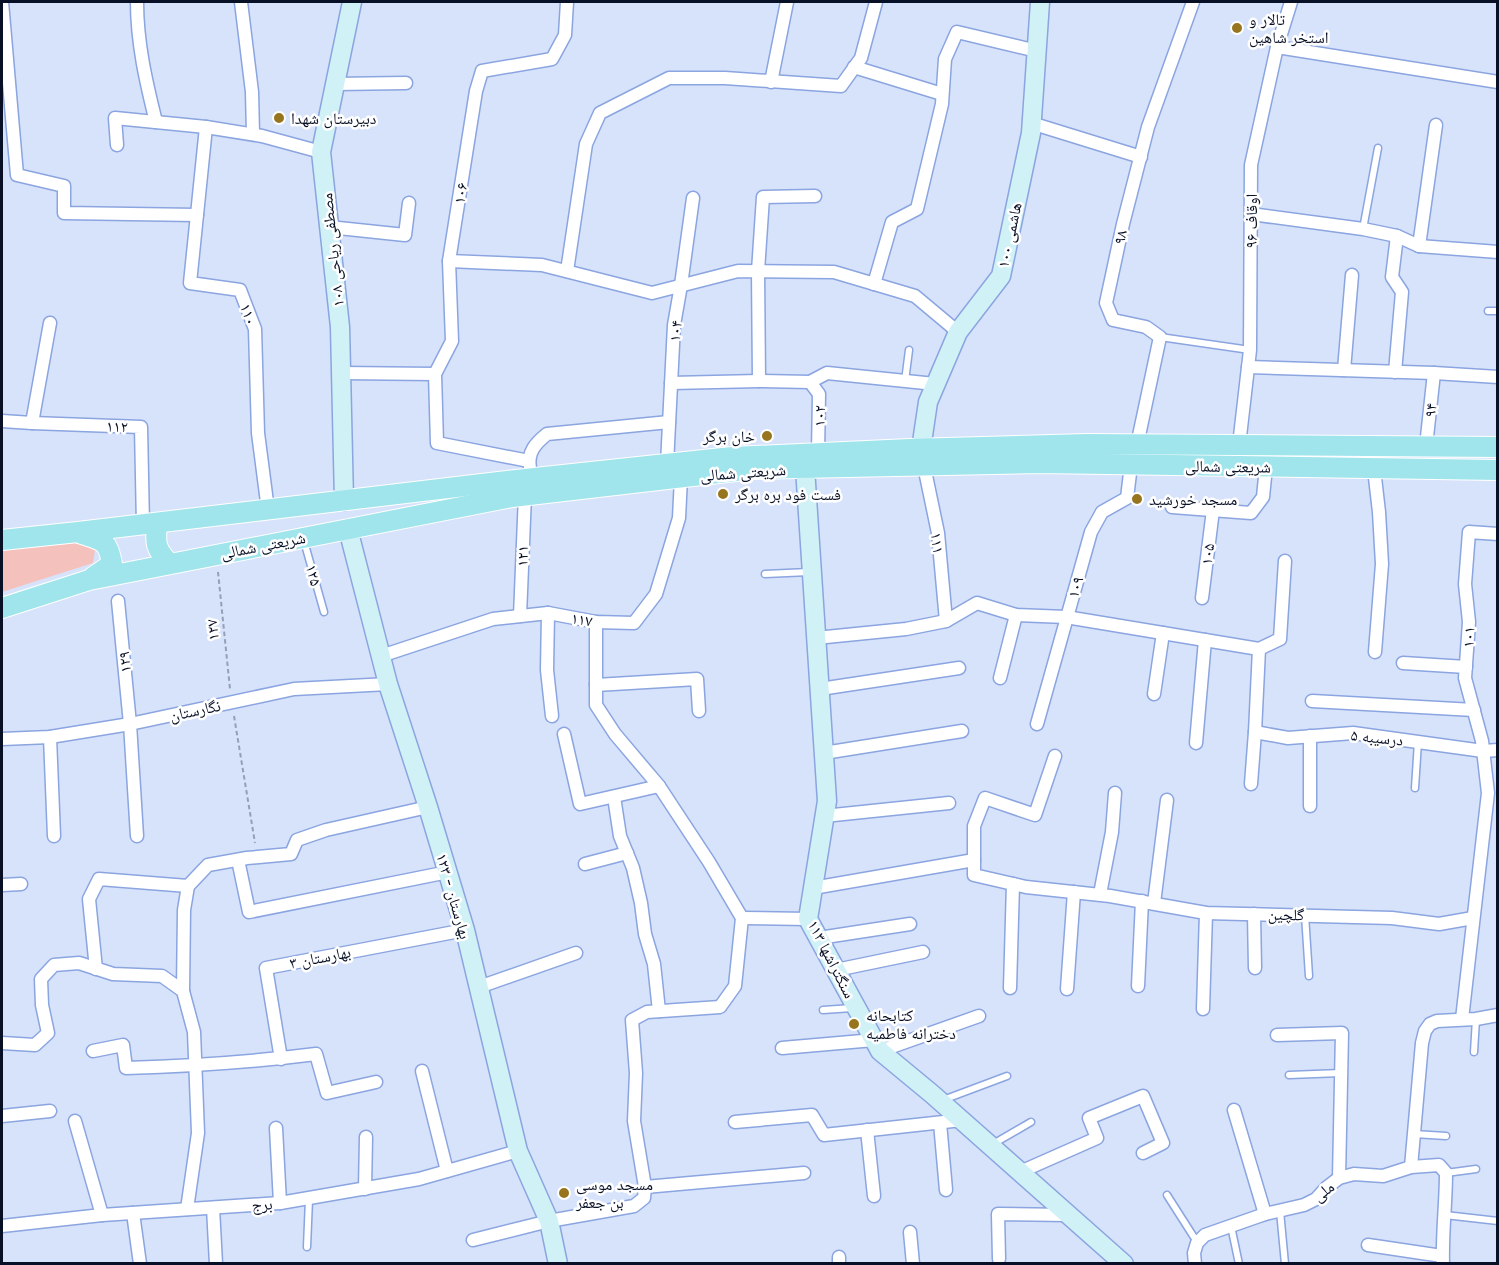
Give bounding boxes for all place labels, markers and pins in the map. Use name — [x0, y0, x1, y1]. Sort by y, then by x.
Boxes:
place label: تالار و استخر شاهین — [1249, 9, 1329, 48]
marker: تالار و استخر شاهین — [1230, 21, 1244, 35]
place label: دبیرستان شهدا — [291, 108, 376, 129]
marker: دبیرستان شهدا — [272, 111, 286, 125]
place label: خان برگر — [702, 426, 755, 447]
marker: خان برگر — [760, 429, 774, 443]
place label: فست فود بره برگر — [734, 484, 841, 504]
marker: فست فود بره برگر — [716, 487, 730, 501]
place label: مسجد خورشید — [1149, 489, 1237, 509]
marker: مسجد خورشید — [1130, 492, 1144, 506]
place label: کتابحانه دخترانه فاطمیه — [866, 1005, 956, 1043]
marker: کتابحانه دخترانه فاطمیه — [847, 1017, 861, 1031]
place label: مسجد موسی بن جعفر — [575, 1174, 653, 1213]
marker: مسجد موسی بن جعفر — [557, 1186, 571, 1200]

